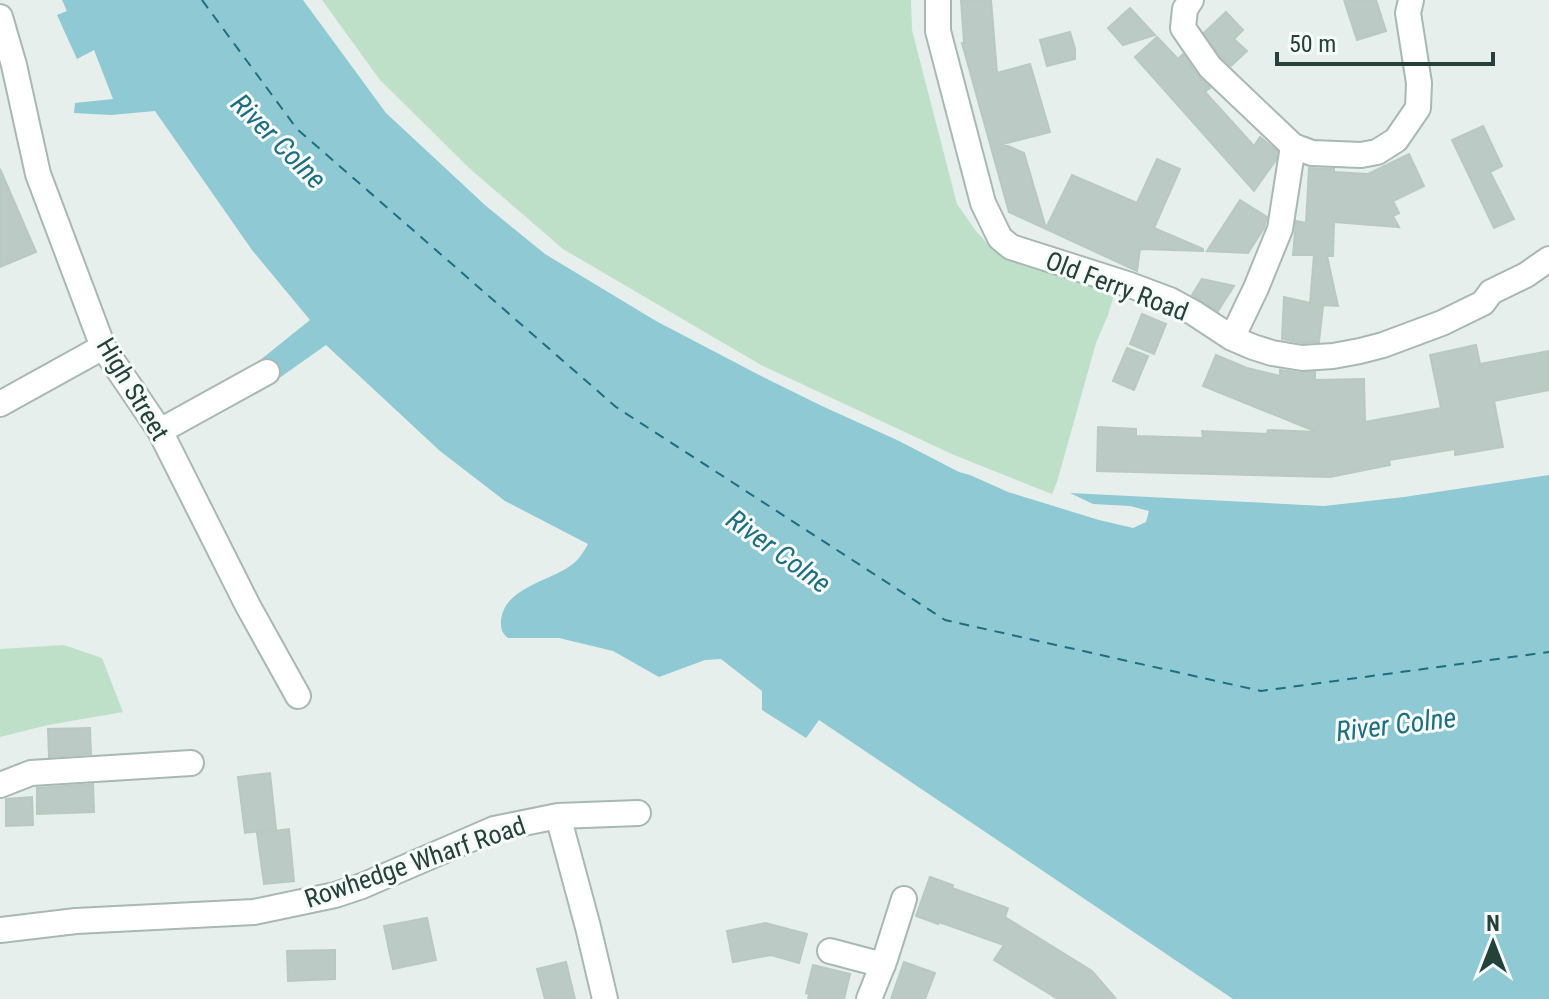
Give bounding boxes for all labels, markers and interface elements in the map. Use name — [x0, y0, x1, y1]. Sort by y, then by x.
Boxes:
scale bar — [1277, 16, 1493, 66]
text: 50 m — [1289, 30, 1336, 58]
water label: River Colne — [224, 87, 333, 196]
street label: Old Ferry Road — [1042, 245, 1192, 327]
street label: High Street — [91, 332, 175, 446]
water label: River Colne — [720, 503, 837, 600]
water label: River Colne — [1334, 701, 1458, 748]
street label: Rowhedge Wharf Road — [301, 810, 529, 914]
north arrow — [1453, 903, 1533, 983]
text: N — [1486, 911, 1500, 936]

